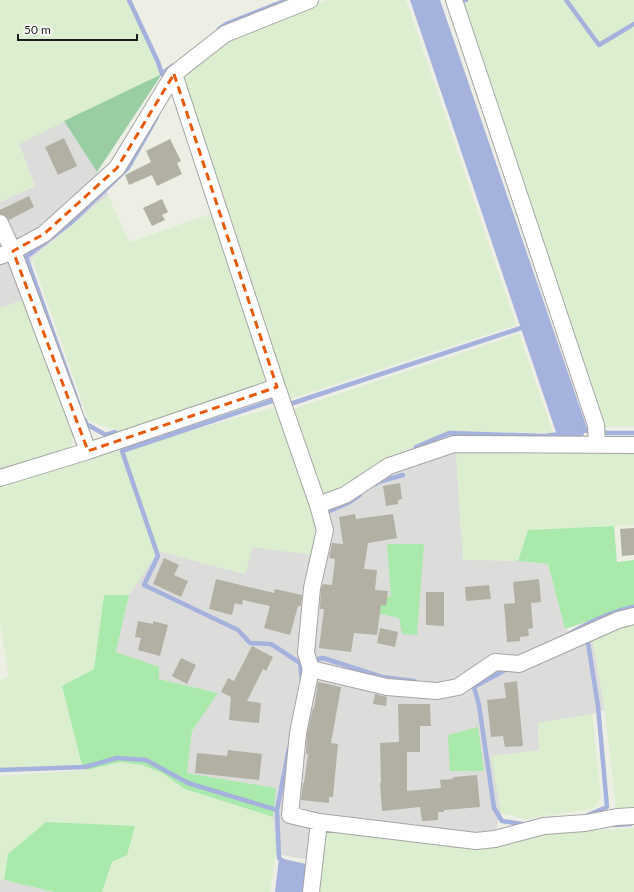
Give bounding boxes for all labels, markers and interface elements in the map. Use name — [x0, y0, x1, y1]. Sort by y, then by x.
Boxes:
scale bar — [18, 16, 137, 42]
text: 50 m — [24, 22, 51, 37]

